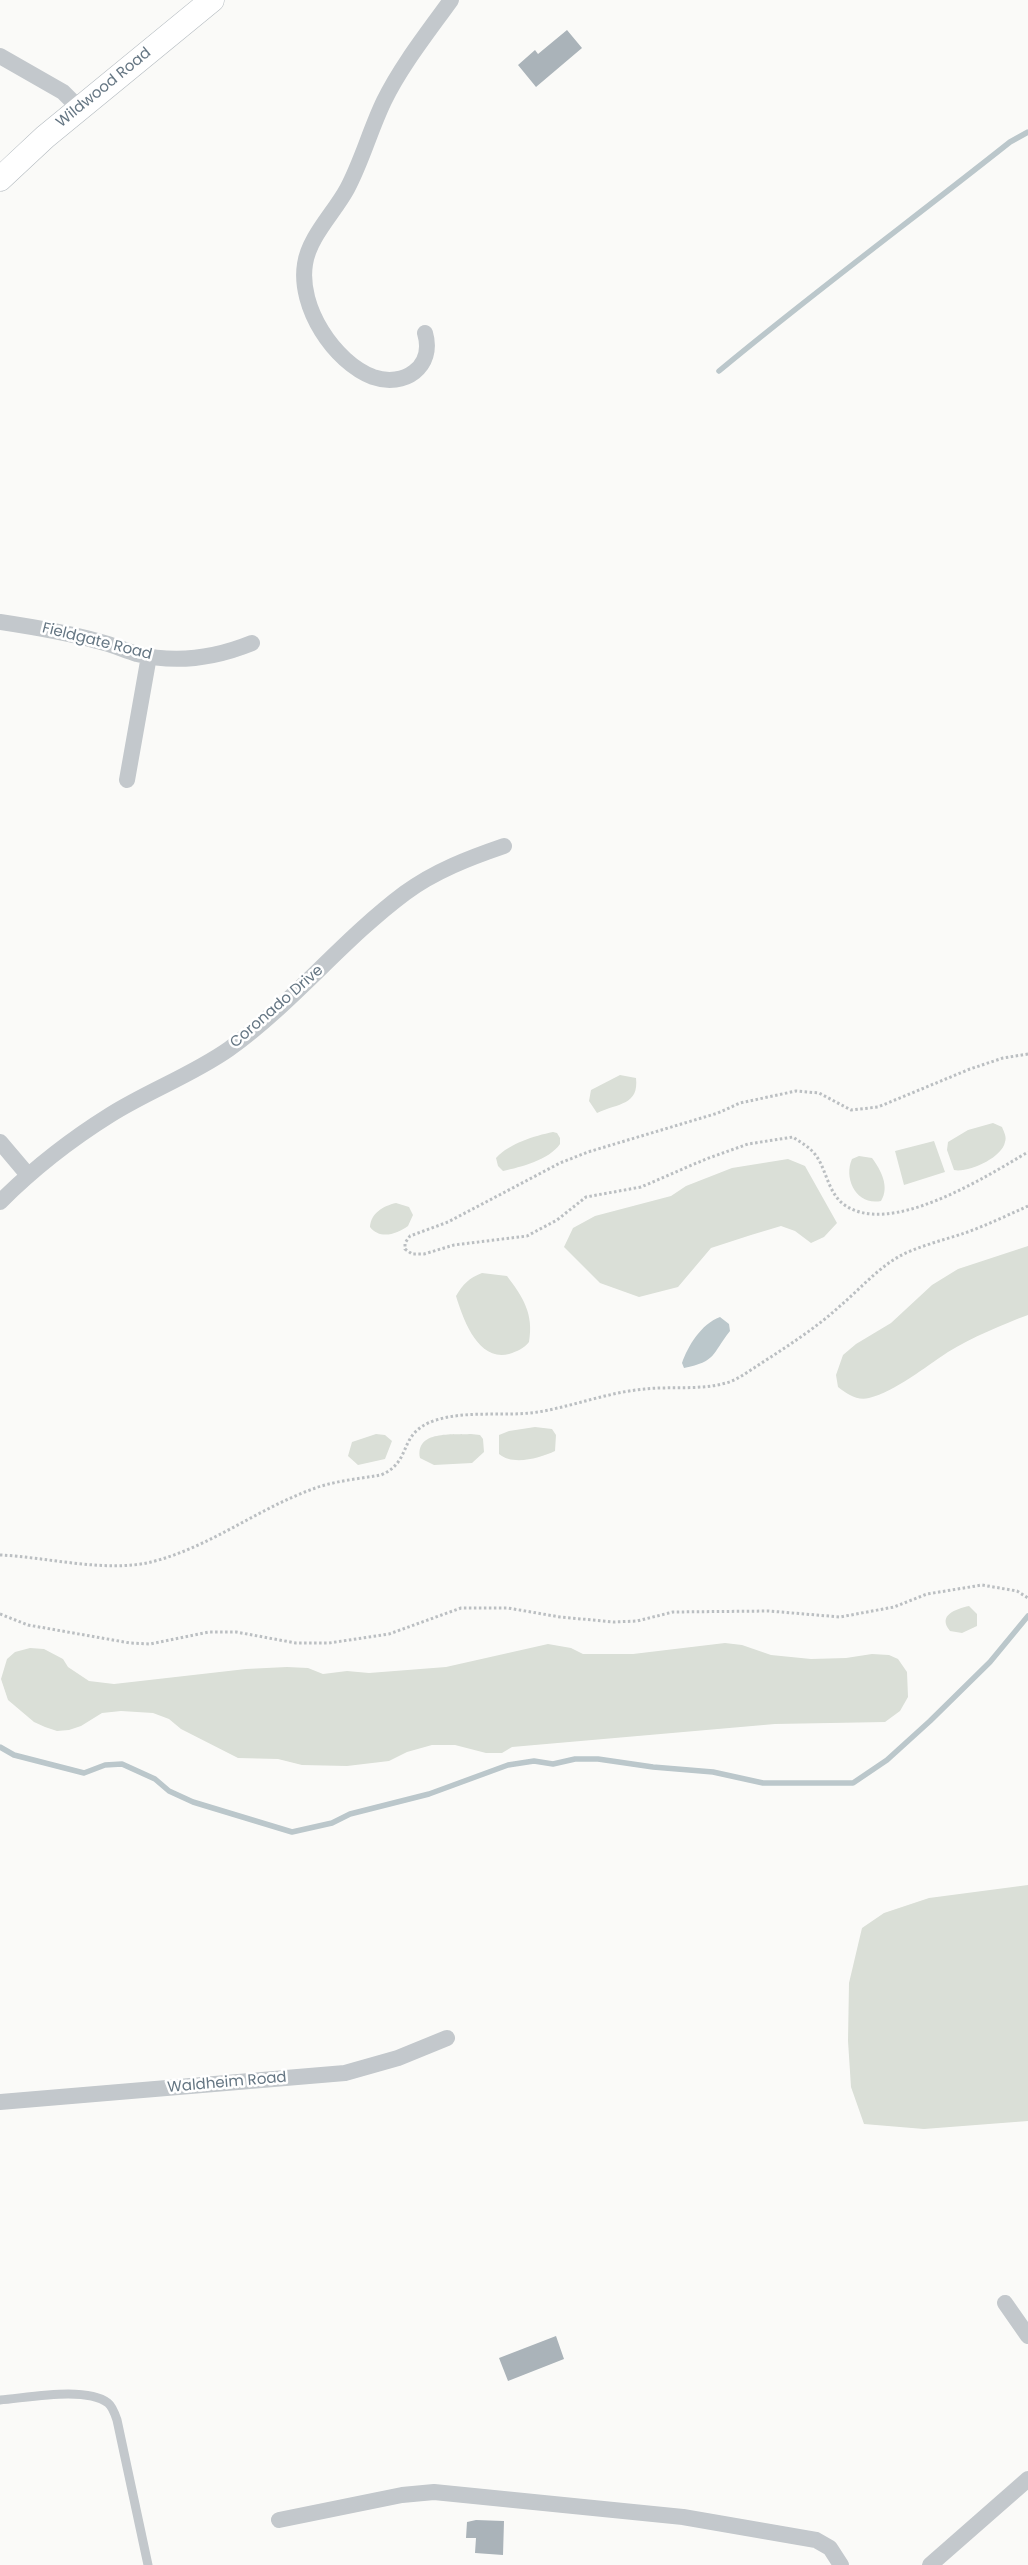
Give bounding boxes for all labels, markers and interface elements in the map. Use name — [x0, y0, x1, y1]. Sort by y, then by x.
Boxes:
street label: Wildwood Road — [53, 44, 155, 132]
street label: Fieldgate Road — [40, 620, 154, 664]
street label: Coronado Drive — [227, 962, 327, 1052]
street label: Waldheim Road — [167, 2069, 287, 2097]

